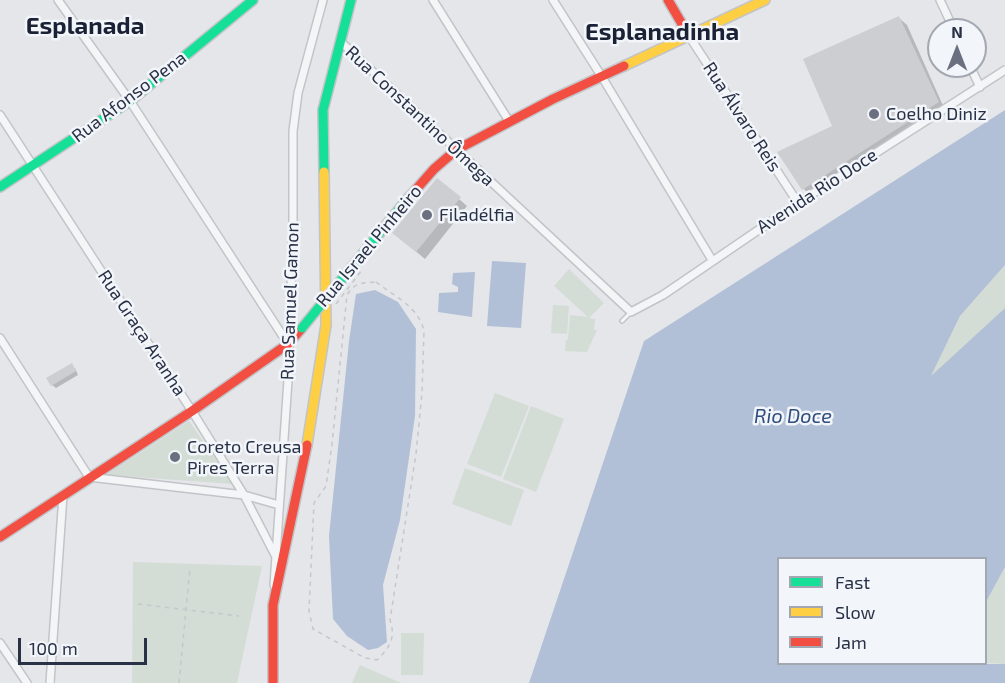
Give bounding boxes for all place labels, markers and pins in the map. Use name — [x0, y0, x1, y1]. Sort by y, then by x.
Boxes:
place label: Coelho Diniz — [886, 103, 987, 125]
marker: Coelho Diniz — [867, 107, 881, 121]
place label: Filadélfia — [439, 204, 514, 226]
marker: Filadélfia — [420, 208, 434, 222]
place label: Coreto Creusa Pires Terra — [187, 436, 301, 478]
marker: Coreto Creusa Pires Terra — [168, 450, 182, 464]

